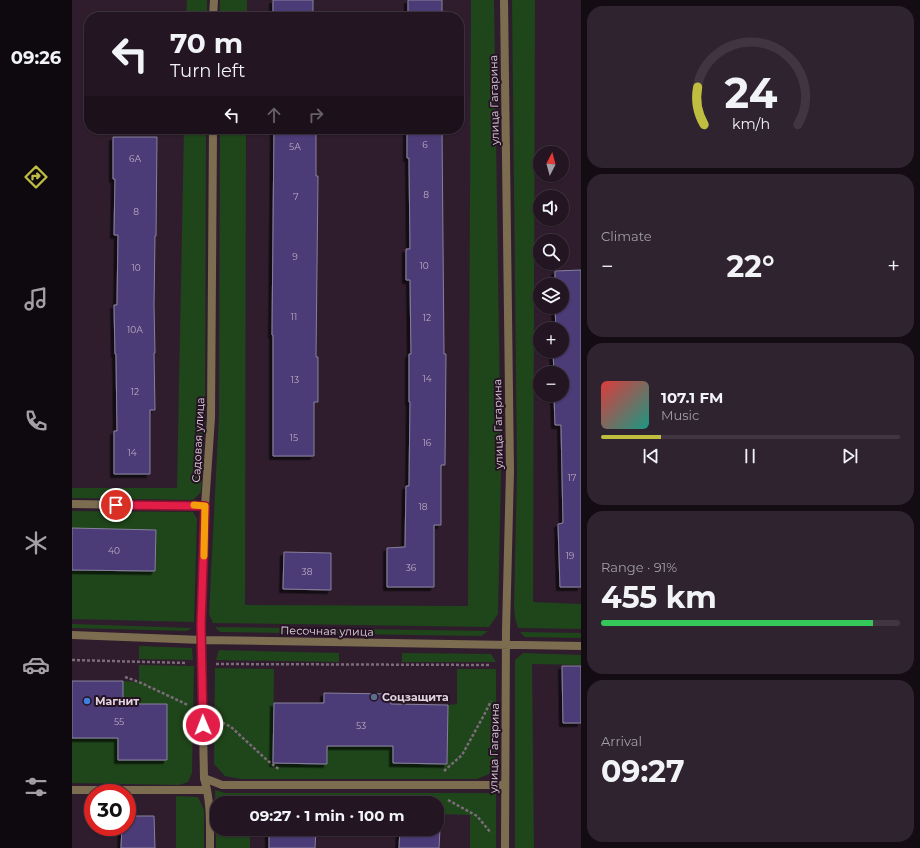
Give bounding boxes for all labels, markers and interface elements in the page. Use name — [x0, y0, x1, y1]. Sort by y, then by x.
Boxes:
text: 70 m — [170, 26, 243, 60]
icon: left — [104, 28, 156, 80]
text: 09:26 — [11, 47, 61, 69]
street label: улица Гагарина — [486, 55, 502, 146]
text: Turn left — [170, 60, 245, 82]
text: 24 — [724, 68, 777, 118]
icon: left — [221, 104, 243, 126]
icon: ahead — [263, 104, 285, 126]
icon: right — [305, 104, 327, 126]
text: km/h — [731, 115, 770, 133]
house number: 6 — [422, 139, 428, 150]
house number: 5А — [289, 141, 301, 152]
north arrow — [533, 146, 569, 182]
map controls — [533, 146, 569, 402]
house number: 6А — [129, 153, 141, 164]
icon: directions — [22, 163, 50, 191]
house number: 8 — [423, 189, 429, 200]
button: sound — [533, 190, 569, 226]
house number: 7 — [293, 191, 299, 202]
house number: 8 — [133, 206, 139, 217]
text: Climate — [601, 228, 652, 244]
button: search — [533, 234, 569, 270]
text: 22° — [727, 248, 774, 285]
house number: 9 — [292, 251, 298, 262]
text: − — [601, 253, 614, 280]
text: + — [887, 253, 900, 280]
house number: 10 — [419, 260, 429, 271]
house number: 10 — [131, 262, 141, 273]
button: layers — [533, 278, 569, 314]
icon: music — [22, 285, 50, 313]
house number: 11 — [291, 311, 297, 322]
house number: 12 — [423, 312, 431, 323]
button: + — [533, 322, 569, 358]
house number: 10А — [127, 324, 143, 335]
button: − — [533, 366, 569, 402]
house number: 14 — [422, 373, 432, 384]
house number: 13 — [291, 374, 299, 385]
street label: улица Гагарина — [490, 379, 506, 470]
house number: 12 — [131, 386, 139, 397]
text: 107.1 FM — [661, 388, 723, 407]
street label: Садовая улица — [189, 397, 207, 483]
icon: phone — [22, 407, 50, 435]
text: Music — [661, 407, 699, 423]
house number: 15 — [290, 432, 298, 443]
house number: 16 — [423, 437, 432, 448]
icon: previous — [640, 445, 662, 467]
icon: pause — [739, 445, 761, 467]
icon: next — [839, 445, 861, 467]
house number: 14 — [127, 447, 137, 458]
house number: 17 — [568, 472, 576, 483]
pin — [99, 488, 133, 522]
icon: arrive — [105, 494, 127, 516]
house number: 18 — [419, 501, 428, 512]
icon: climate — [22, 529, 50, 557]
house number: 40 — [108, 545, 120, 556]
house number: 19 — [566, 550, 575, 561]
text: Range · 91% — [601, 559, 677, 575]
house number: 36 — [406, 562, 417, 573]
house number: 38 — [302, 566, 313, 577]
text: 455 km — [601, 579, 717, 616]
street label: Песочная улица — [280, 623, 374, 639]
icon: car — [22, 651, 50, 679]
place label: Соцзащита — [382, 690, 449, 704]
marker: Соцзащита — [369, 692, 379, 702]
place label: Магнит — [95, 694, 139, 708]
marker: Магнит — [82, 696, 92, 706]
street label: улица Гагарина — [486, 703, 502, 794]
position arrow — [182, 704, 224, 746]
house number: 55 — [114, 716, 124, 727]
house number: 53 — [356, 720, 366, 731]
text: Arrival — [601, 733, 642, 749]
text: 09:27 — [601, 753, 685, 790]
icon: filters — [22, 773, 50, 801]
speed limit sign: 30 — [84, 784, 136, 836]
text: 09:27 · 1 min · 100 m — [250, 806, 404, 825]

